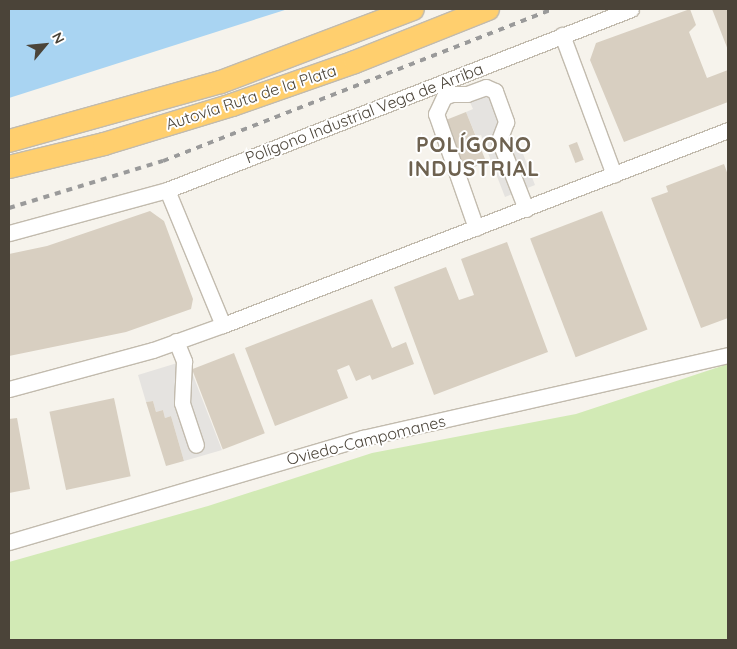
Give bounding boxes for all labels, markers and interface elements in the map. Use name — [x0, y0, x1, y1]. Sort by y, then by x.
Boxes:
north arrow — [20, 20, 70, 70]
text: N — [48, 29, 69, 47]
street label: Polígono Industrial Vega de Arriba — [242, 59, 486, 167]
street label: Autovía Ruta de la Plata — [163, 60, 339, 134]
district label: POLÍGONO INDUSTRIAL — [407, 131, 541, 181]
street label: Oviedo-Campomanes — [285, 411, 447, 469]

